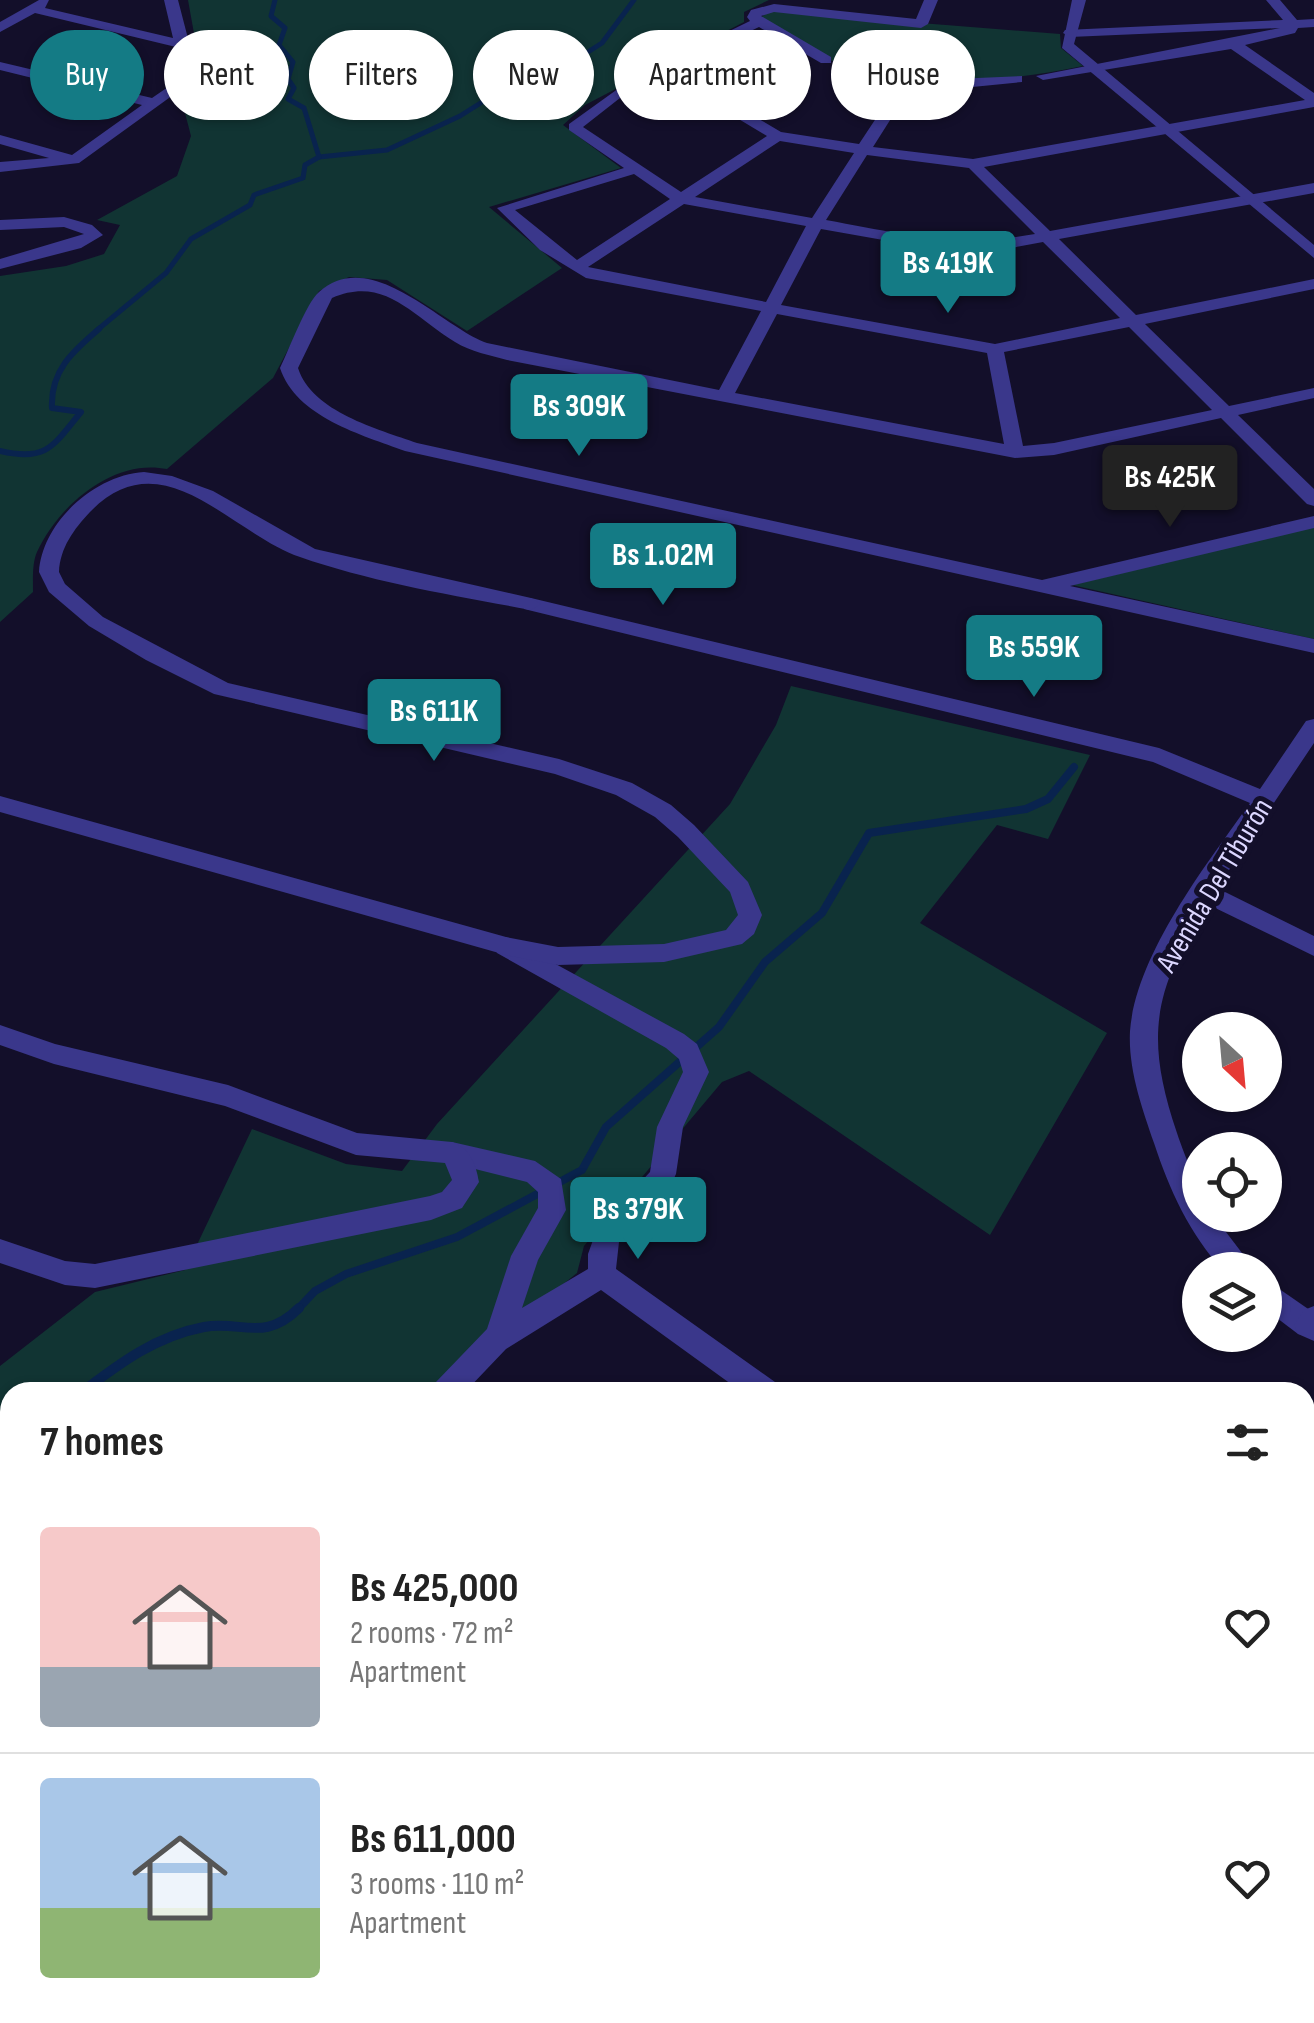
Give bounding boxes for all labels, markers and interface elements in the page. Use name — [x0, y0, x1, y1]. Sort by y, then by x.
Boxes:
chip: Buy — [30, 30, 144, 120]
chip: Rent — [164, 30, 289, 120]
chip: Filters — [309, 30, 453, 120]
chip: New — [473, 30, 594, 120]
chip: Apartment — [614, 30, 811, 120]
chip: House — [831, 30, 975, 120]
pin: Bs 419K — [856, 231, 1040, 316]
text: Bs 419K — [903, 244, 993, 283]
pin: Bs 309K — [487, 374, 671, 459]
text: Bs 309K — [533, 387, 626, 426]
pin: Bs 425K — [1078, 445, 1262, 530]
text: Bs 425K — [1124, 458, 1216, 497]
pin: Bs 1.02M — [560, 523, 766, 608]
text: Bs 1.02M — [612, 536, 714, 575]
pin: Bs 559K — [942, 615, 1126, 700]
text: Bs 559K — [988, 628, 1080, 667]
pin: Bs 611K — [342, 679, 526, 764]
text: Bs 611K — [390, 692, 478, 731]
street label: Avenida Del Tiburón — [1148, 792, 1281, 980]
north arrow — [1182, 1012, 1282, 1112]
map controls — [1182, 1012, 1282, 1352]
button: locate — [1182, 1132, 1282, 1232]
pin: Bs 379K — [546, 1177, 730, 1262]
text: Bs 379K — [592, 1190, 684, 1229]
button: layers — [1182, 1252, 1282, 1352]
icon: filters — [1220, 1415, 1275, 1470]
text: 7 homes — [40, 1417, 164, 1468]
text: Bs 425,000 — [350, 1563, 518, 1614]
icon: home — [120, 1567, 240, 1687]
icon: heart — [1220, 1600, 1275, 1655]
text: 2 rooms · 72 m² — [350, 1614, 514, 1653]
text: Apartment — [350, 1653, 466, 1692]
text: Bs 611,000 — [350, 1814, 516, 1865]
icon: home — [120, 1818, 240, 1938]
icon: heart — [1220, 1851, 1275, 1906]
text: 3 rooms · 110 m² — [350, 1865, 525, 1904]
text: Apartment — [350, 1904, 466, 1943]

